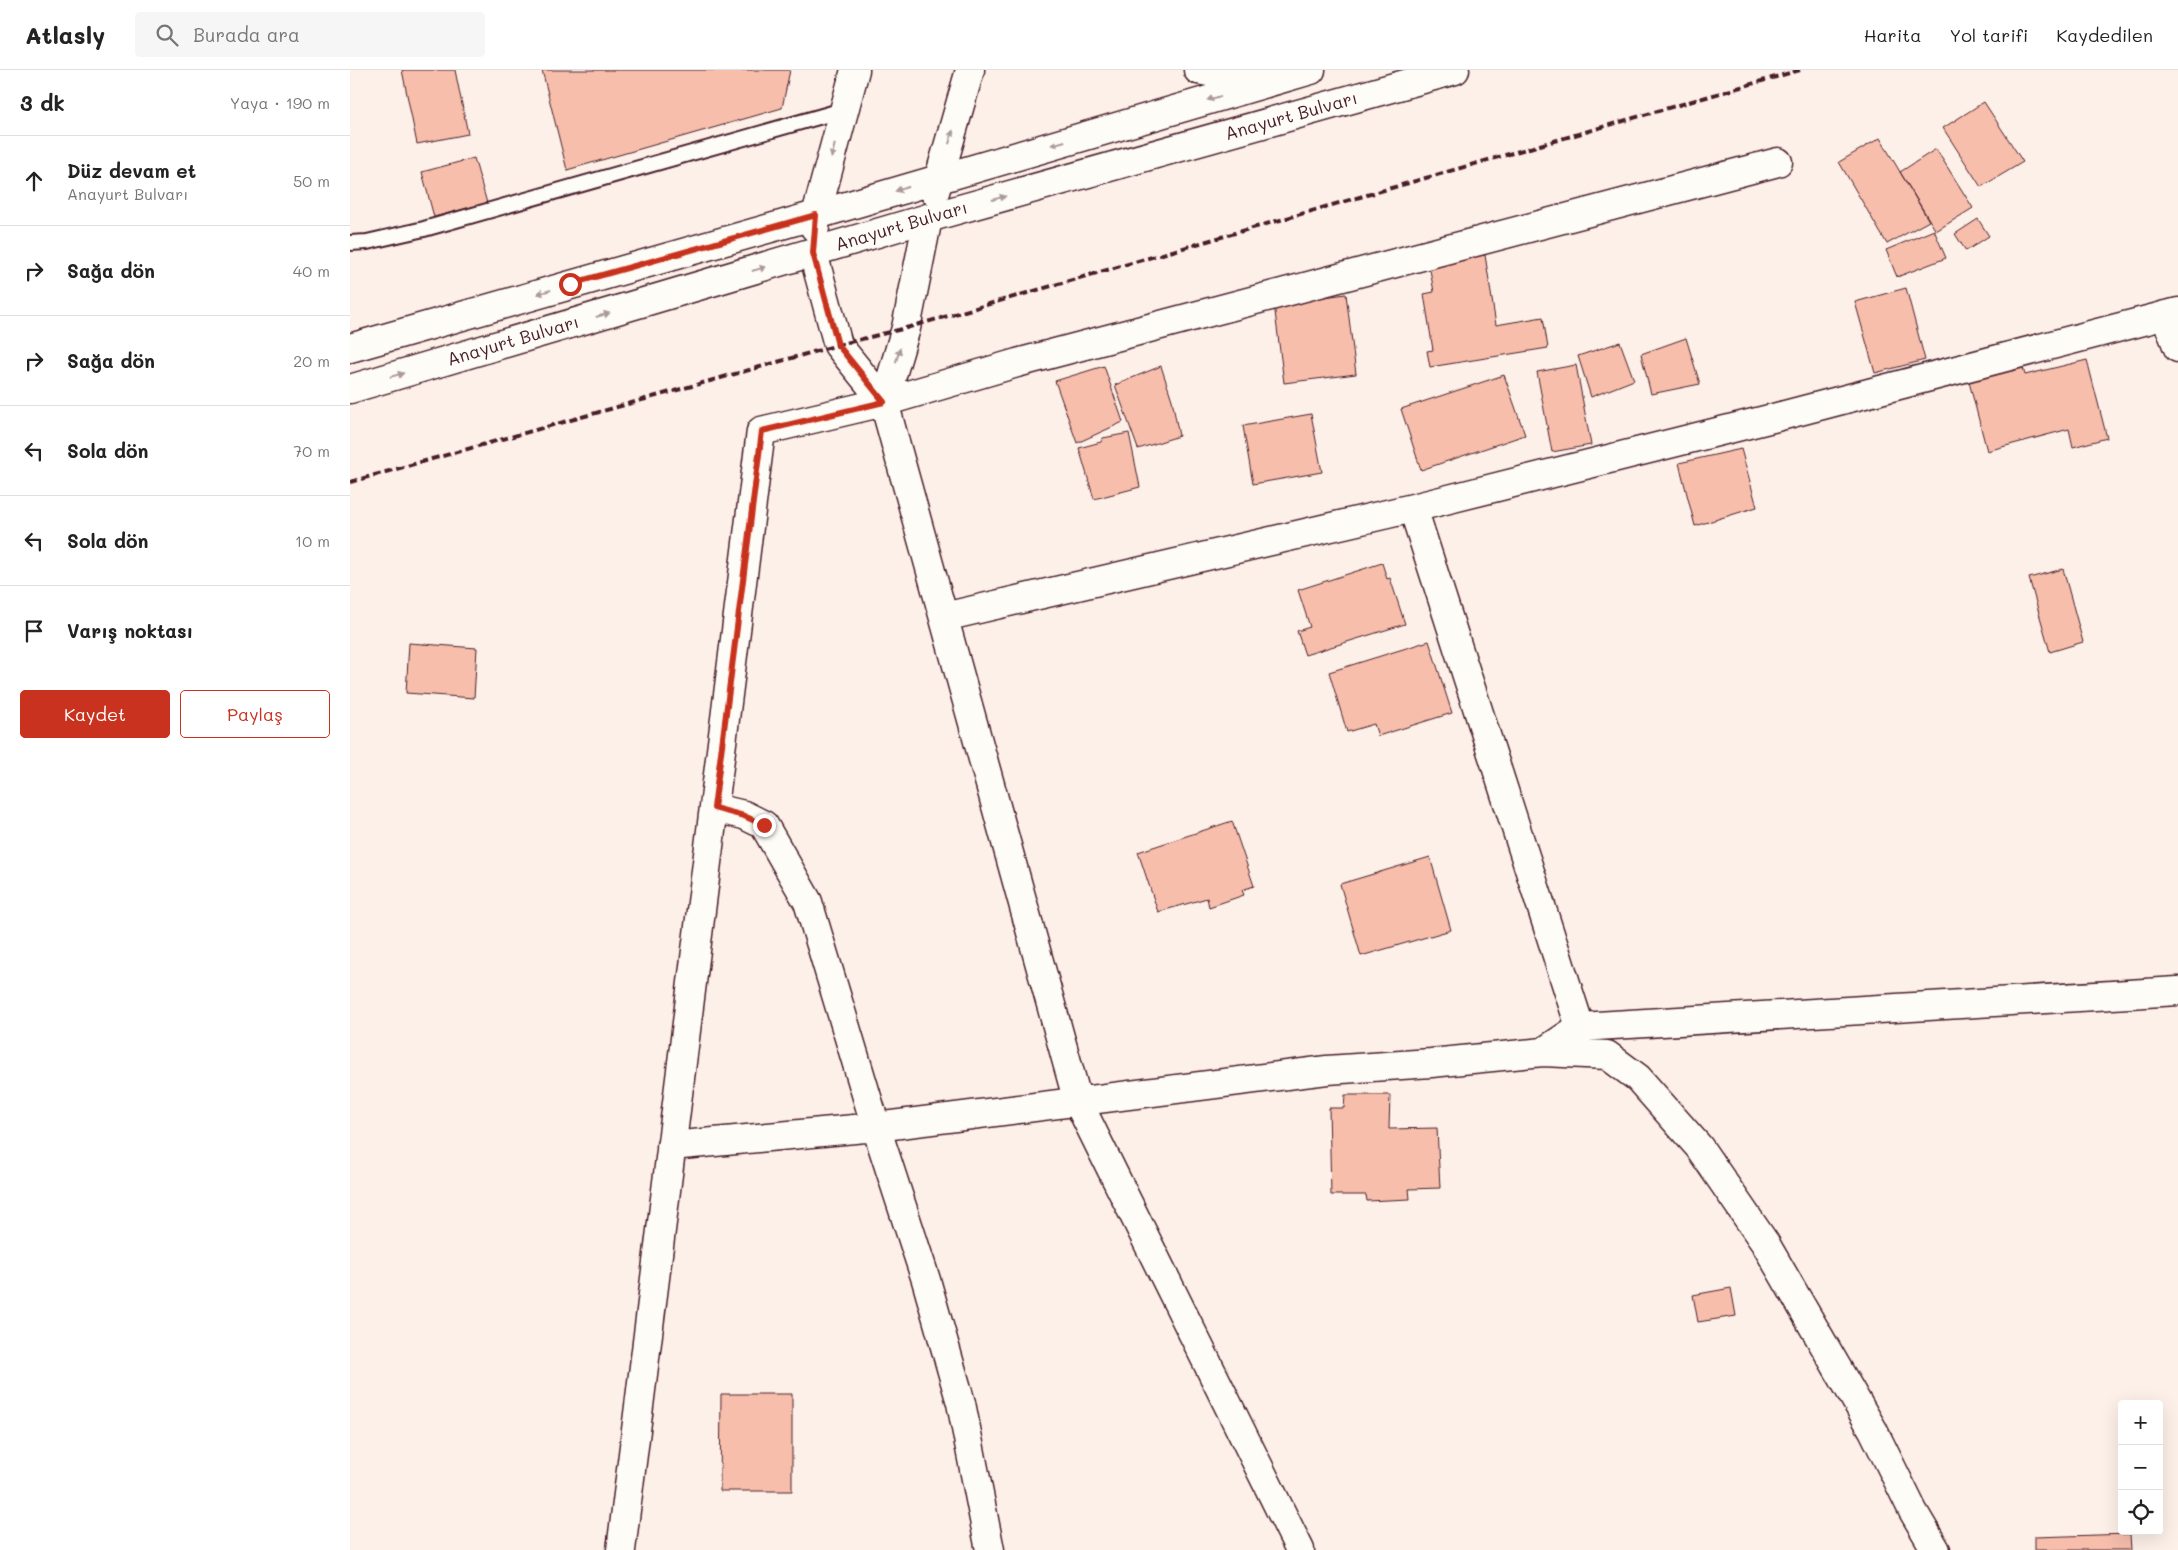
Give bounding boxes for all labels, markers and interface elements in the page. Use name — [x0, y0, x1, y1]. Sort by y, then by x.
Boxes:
search box — [135, 12, 485, 57]
text: Atlasly — [25, 19, 105, 50]
icon: search — [153, 21, 181, 49]
text: Burada ara — [193, 22, 300, 47]
text: Harita — [1864, 23, 1921, 47]
text: Yol tarifi — [1949, 23, 2028, 47]
text: Kaydedilen — [2056, 23, 2153, 47]
street label: Anayurt Bulvarı — [1222, 85, 1360, 145]
text: 3 dk — [20, 89, 65, 116]
text: Yaya · 190 m — [230, 92, 330, 113]
one-way arrow — [1206, 95, 1221, 103]
one-way arrow — [947, 129, 955, 144]
one-way arrow — [1050, 140, 1065, 148]
one-way arrow — [829, 143, 837, 158]
text: Düz devam et — [67, 158, 196, 183]
icon: ahead — [20, 167, 48, 195]
text: 50 m — [293, 170, 330, 191]
text: Anayurt Bulvarı — [67, 183, 188, 204]
one-way arrow — [894, 186, 909, 194]
one-way arrow — [991, 193, 1006, 201]
street label: Anayurt Bulvarı — [832, 195, 970, 256]
icon: right — [20, 257, 48, 285]
text: Sağa dön — [67, 258, 155, 283]
text: 40 m — [293, 260, 330, 281]
one-way arrow — [752, 264, 767, 272]
route start — [559, 273, 582, 296]
one-way arrow — [536, 288, 551, 296]
street label: Anayurt Bulvarı — [444, 309, 582, 371]
one-way arrow — [596, 310, 611, 318]
icon: right — [20, 347, 48, 375]
text: Sağa dön — [67, 348, 155, 373]
one-way arrow — [895, 348, 903, 363]
text: 20 m — [293, 350, 330, 371]
one-way arrow — [389, 371, 404, 379]
icon: left — [20, 437, 48, 465]
text: Sola dön — [67, 438, 149, 463]
text: 70 m — [293, 440, 330, 461]
icon: left — [20, 527, 48, 555]
text: Sola dön — [67, 528, 149, 553]
text: 10 m — [295, 530, 330, 551]
icon: arrive — [20, 617, 48, 645]
text: Varış noktası — [67, 618, 193, 643]
button: Kaydet — [20, 690, 170, 738]
button: Paylaş — [180, 690, 330, 738]
route end — [753, 814, 776, 837]
map controls — [2118, 1400, 2163, 1535]
button: + — [2118, 1400, 2163, 1445]
button: − — [2118, 1445, 2163, 1490]
button: locate — [2118, 1490, 2163, 1535]

